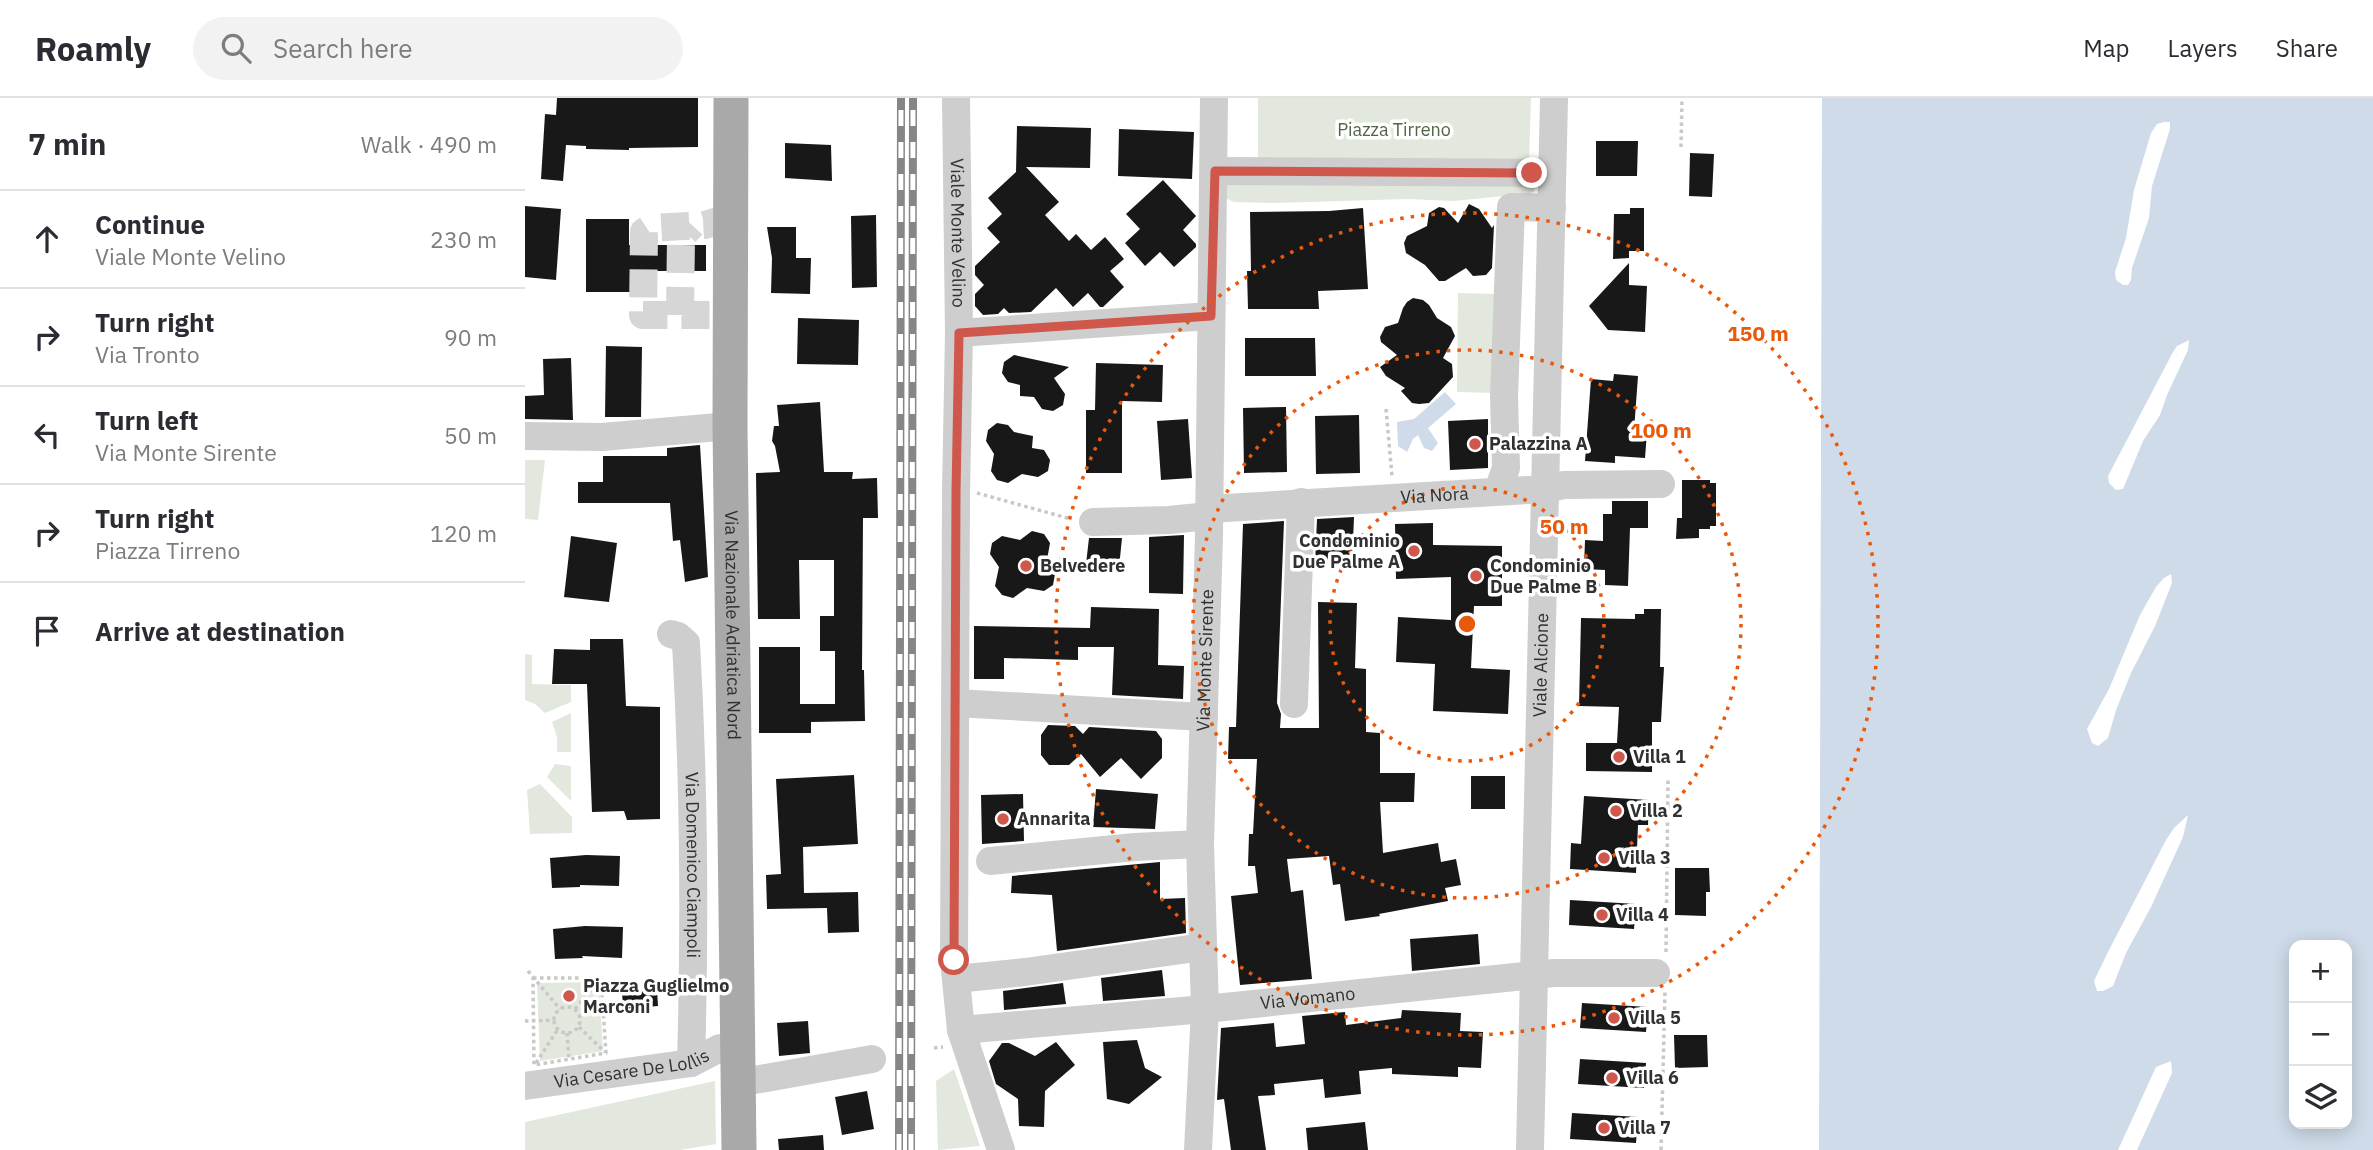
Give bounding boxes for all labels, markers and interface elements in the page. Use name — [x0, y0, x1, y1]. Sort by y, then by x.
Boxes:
search box — [193, 17, 683, 80]
text: Roamly — [35, 27, 151, 70]
icon: search — [217, 29, 255, 67]
text: Search here — [273, 31, 412, 65]
text: Map — [2083, 32, 2130, 64]
text: Layers — [2168, 32, 2238, 64]
text: Share — [2276, 32, 2338, 64]
park label: Piazza Tirreno — [1337, 118, 1451, 141]
text: 7 min — [28, 124, 106, 163]
text: Walk · 490 m — [361, 129, 497, 159]
route end — [1516, 157, 1547, 188]
street label: Viale Monte Velino — [946, 158, 971, 308]
text: Continue — [95, 207, 205, 241]
icon: ahead — [28, 220, 66, 258]
text: 230 m — [430, 224, 497, 254]
text: Viale Monte Velino — [95, 241, 286, 271]
text: Turn right — [95, 305, 214, 339]
icon: right — [28, 318, 66, 356]
text: 150 m — [1727, 319, 1789, 347]
text: 90 m — [444, 322, 497, 352]
text: Via Tronto — [95, 339, 200, 369]
text: Turn left — [95, 403, 198, 437]
icon: left — [28, 416, 66, 454]
text: 100 m — [1630, 416, 1692, 444]
text: 50 m — [444, 420, 497, 450]
place label: Palazzina A — [1489, 432, 1588, 455]
marker: Palazzina A — [1467, 436, 1483, 452]
text: Via Monte Sirente — [95, 437, 277, 467]
street label: Via Nora — [1400, 482, 1470, 509]
text: Turn right — [95, 501, 214, 535]
street label: Via Nazionale Adriatica Nord — [720, 510, 746, 740]
text: 50 m — [1540, 512, 1588, 540]
icon: right — [28, 514, 66, 552]
text: 120 m — [430, 518, 497, 548]
place label: Condominio Due Palme A — [1292, 529, 1400, 573]
text: Piazza Tirreno — [95, 535, 240, 565]
marker: Condominio Due Palme A — [1406, 543, 1422, 559]
place label: Belvedere — [1040, 554, 1125, 577]
place label: Condominio Due Palme B — [1490, 554, 1597, 598]
marker: Belvedere — [1018, 558, 1034, 574]
marker: Condominio Due Palme B — [1468, 568, 1484, 584]
street label: Via Monte Sirente — [1191, 589, 1218, 732]
icon: arrive — [28, 612, 66, 650]
centre of rings — [1455, 612, 1479, 636]
street label: Viale Alcione — [1528, 613, 1553, 718]
text: Arrive at destination — [95, 614, 345, 648]
place label: Villa 1 — [1633, 745, 1686, 768]
marker: Villa 1 — [1611, 749, 1627, 765]
street label: Via Domenico Ciampoli — [680, 772, 705, 958]
place label: Villa 2 — [1630, 799, 1683, 822]
marker: Villa 2 — [1608, 803, 1624, 819]
place label: Annarita — [1017, 807, 1091, 830]
marker: Annarita — [995, 811, 1011, 827]
place label: Villa 3 — [1618, 846, 1671, 869]
marker: Villa 3 — [1596, 850, 1612, 866]
place label: Villa 4 — [1616, 903, 1669, 926]
marker: Villa 4 — [1594, 907, 1610, 923]
map controls — [2289, 940, 2352, 1129]
button: + — [2289, 940, 2352, 1003]
route start — [938, 944, 969, 975]
place label: Piazza Guglielmo Marconi — [583, 974, 729, 1018]
street label: Via Vomano — [1259, 982, 1356, 1014]
marker: Piazza Guglielmo Marconi — [561, 988, 577, 1004]
button: − — [2289, 1003, 2352, 1066]
place label: Villa 5 — [1628, 1006, 1681, 1029]
marker: Villa 5 — [1606, 1010, 1622, 1026]
street label: Via Cesare De Lollis — [552, 1044, 713, 1093]
place label: Villa 6 — [1626, 1066, 1679, 1089]
button: layers — [2289, 1066, 2352, 1129]
marker: Villa 6 — [1604, 1070, 1620, 1086]
place label: Villa 7 — [1618, 1116, 1671, 1139]
marker: Villa 7 — [1596, 1120, 1612, 1136]

